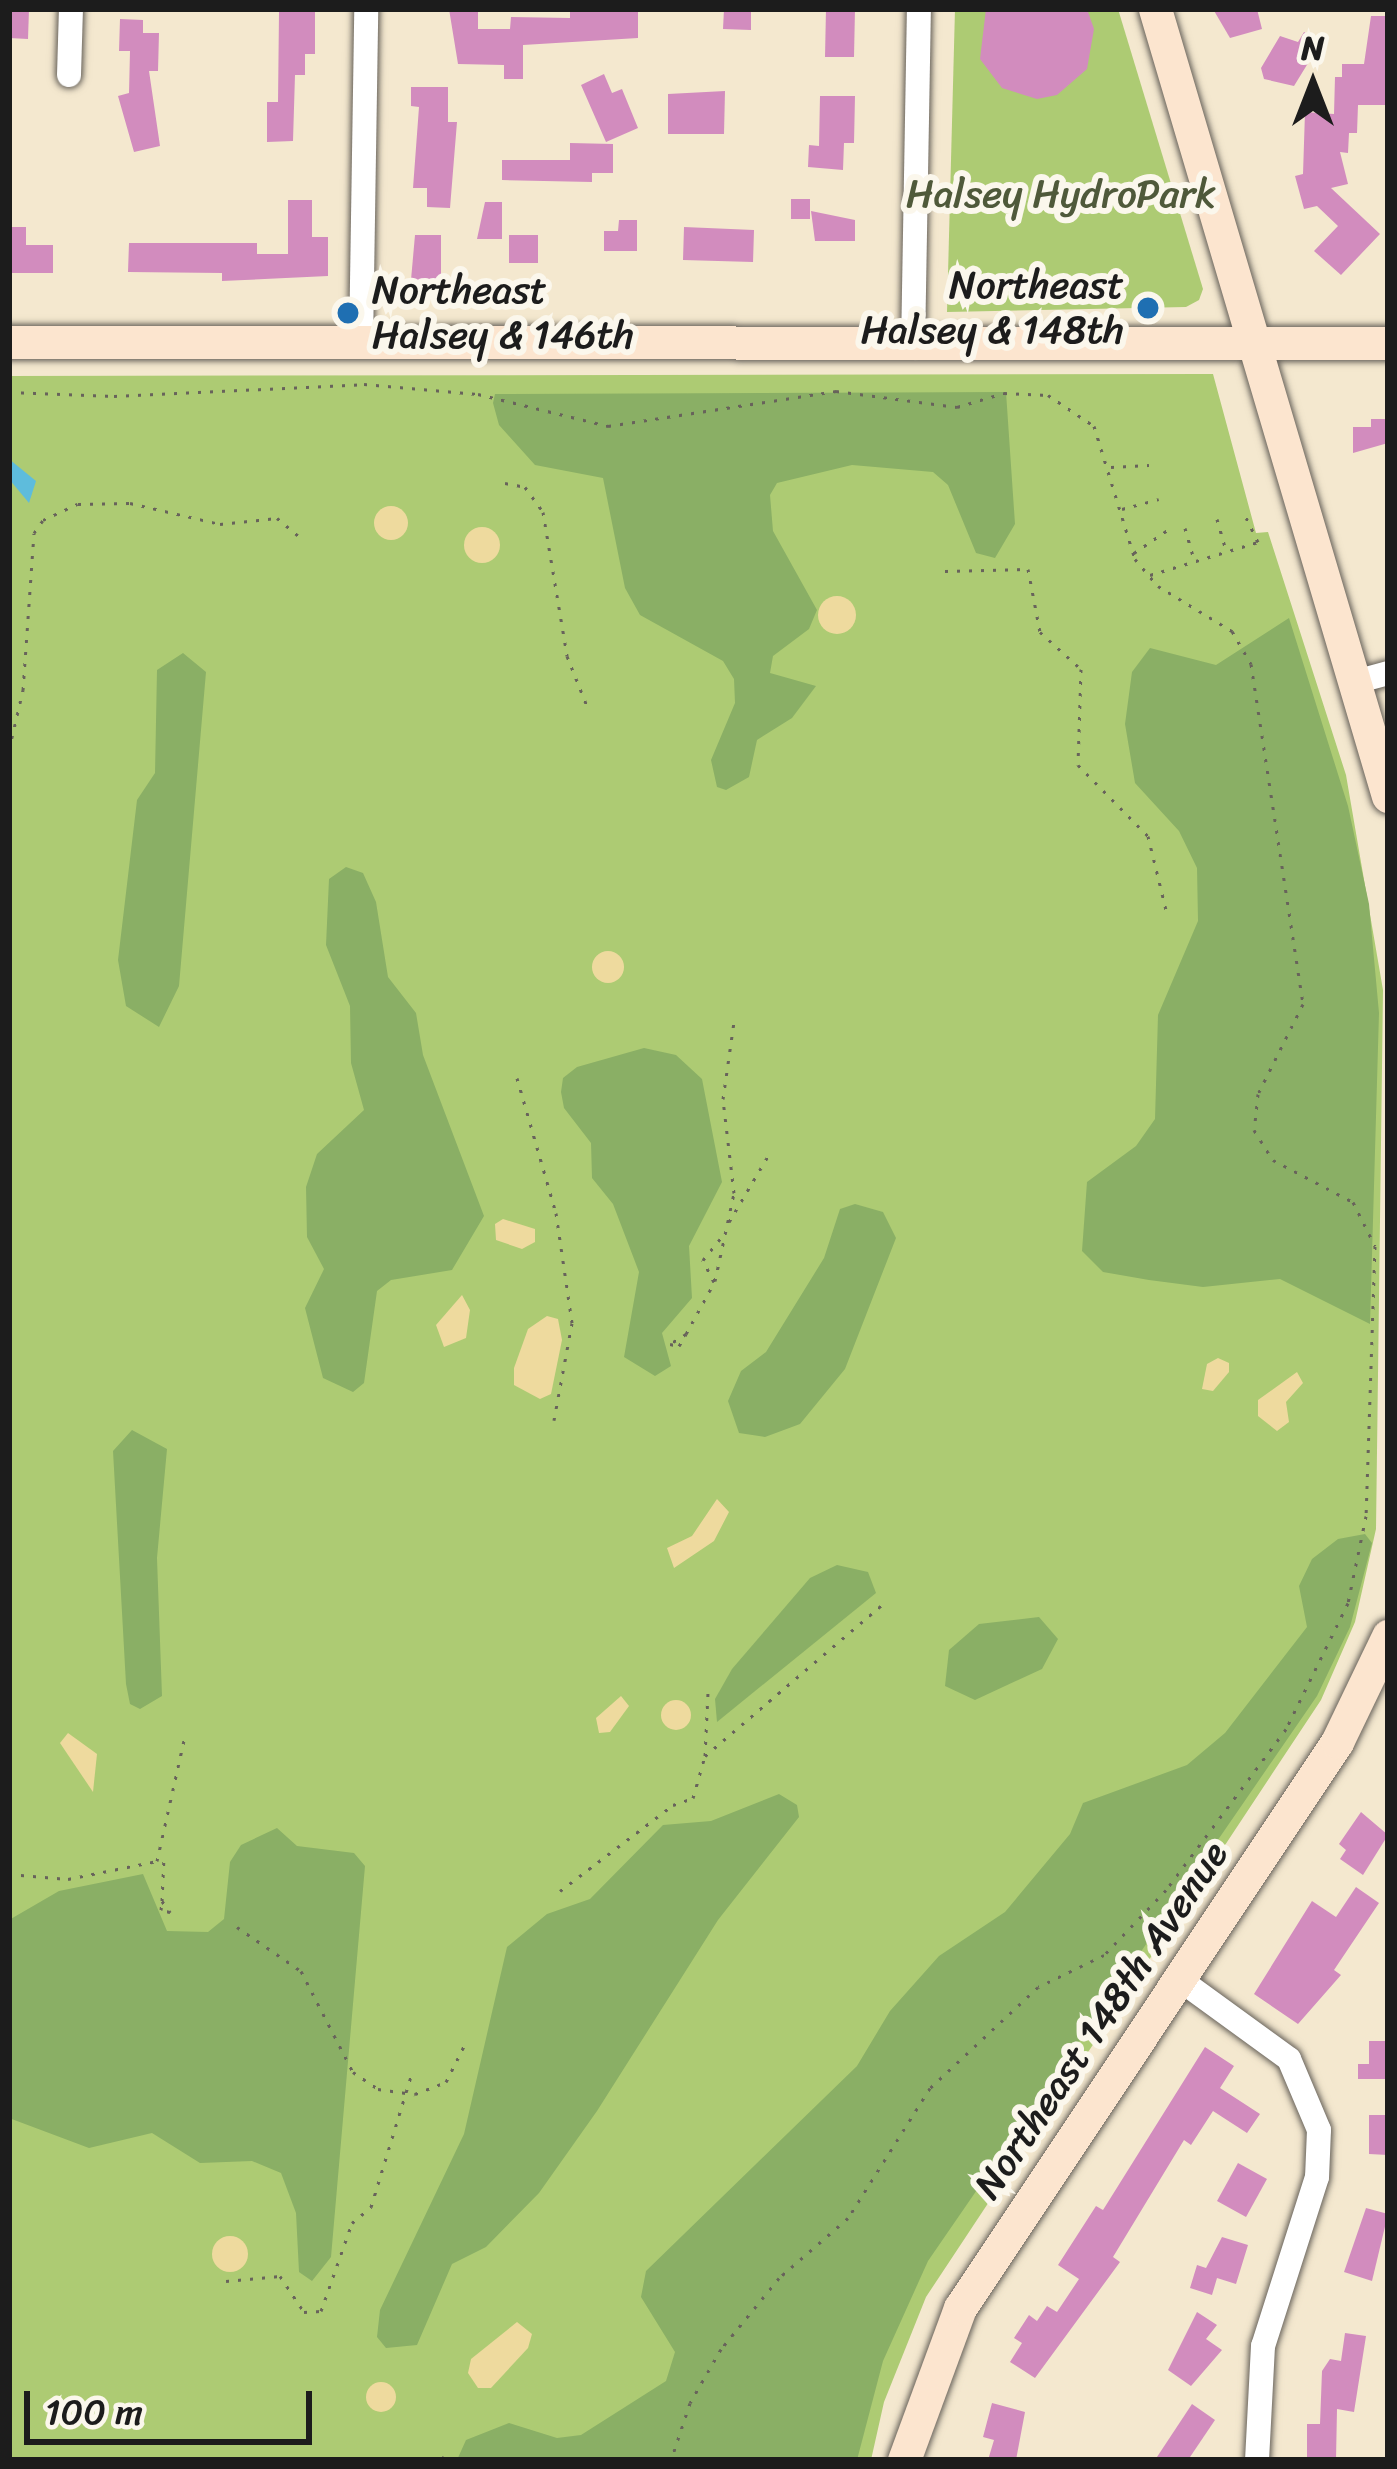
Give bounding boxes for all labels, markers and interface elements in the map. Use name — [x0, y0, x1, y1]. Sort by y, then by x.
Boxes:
text: N — [1302, 19, 1324, 77]
north arrow — [1253, 24, 1373, 144]
park label: Halsey HydroPark — [906, 171, 1216, 217]
place label: Northeast Halsey & 148th — [861, 263, 1124, 354]
place label: Northeast Halsey & 146th — [372, 268, 634, 359]
marker: Northeast Halsey & 148th — [1135, 295, 1161, 321]
marker: Northeast Halsey & 146th — [335, 300, 361, 326]
street label: Northeast 148th Avenue — [964, 1832, 1238, 2208]
scale bar — [30, 2367, 318, 2441]
text: 100 m — [45, 2380, 143, 2444]

